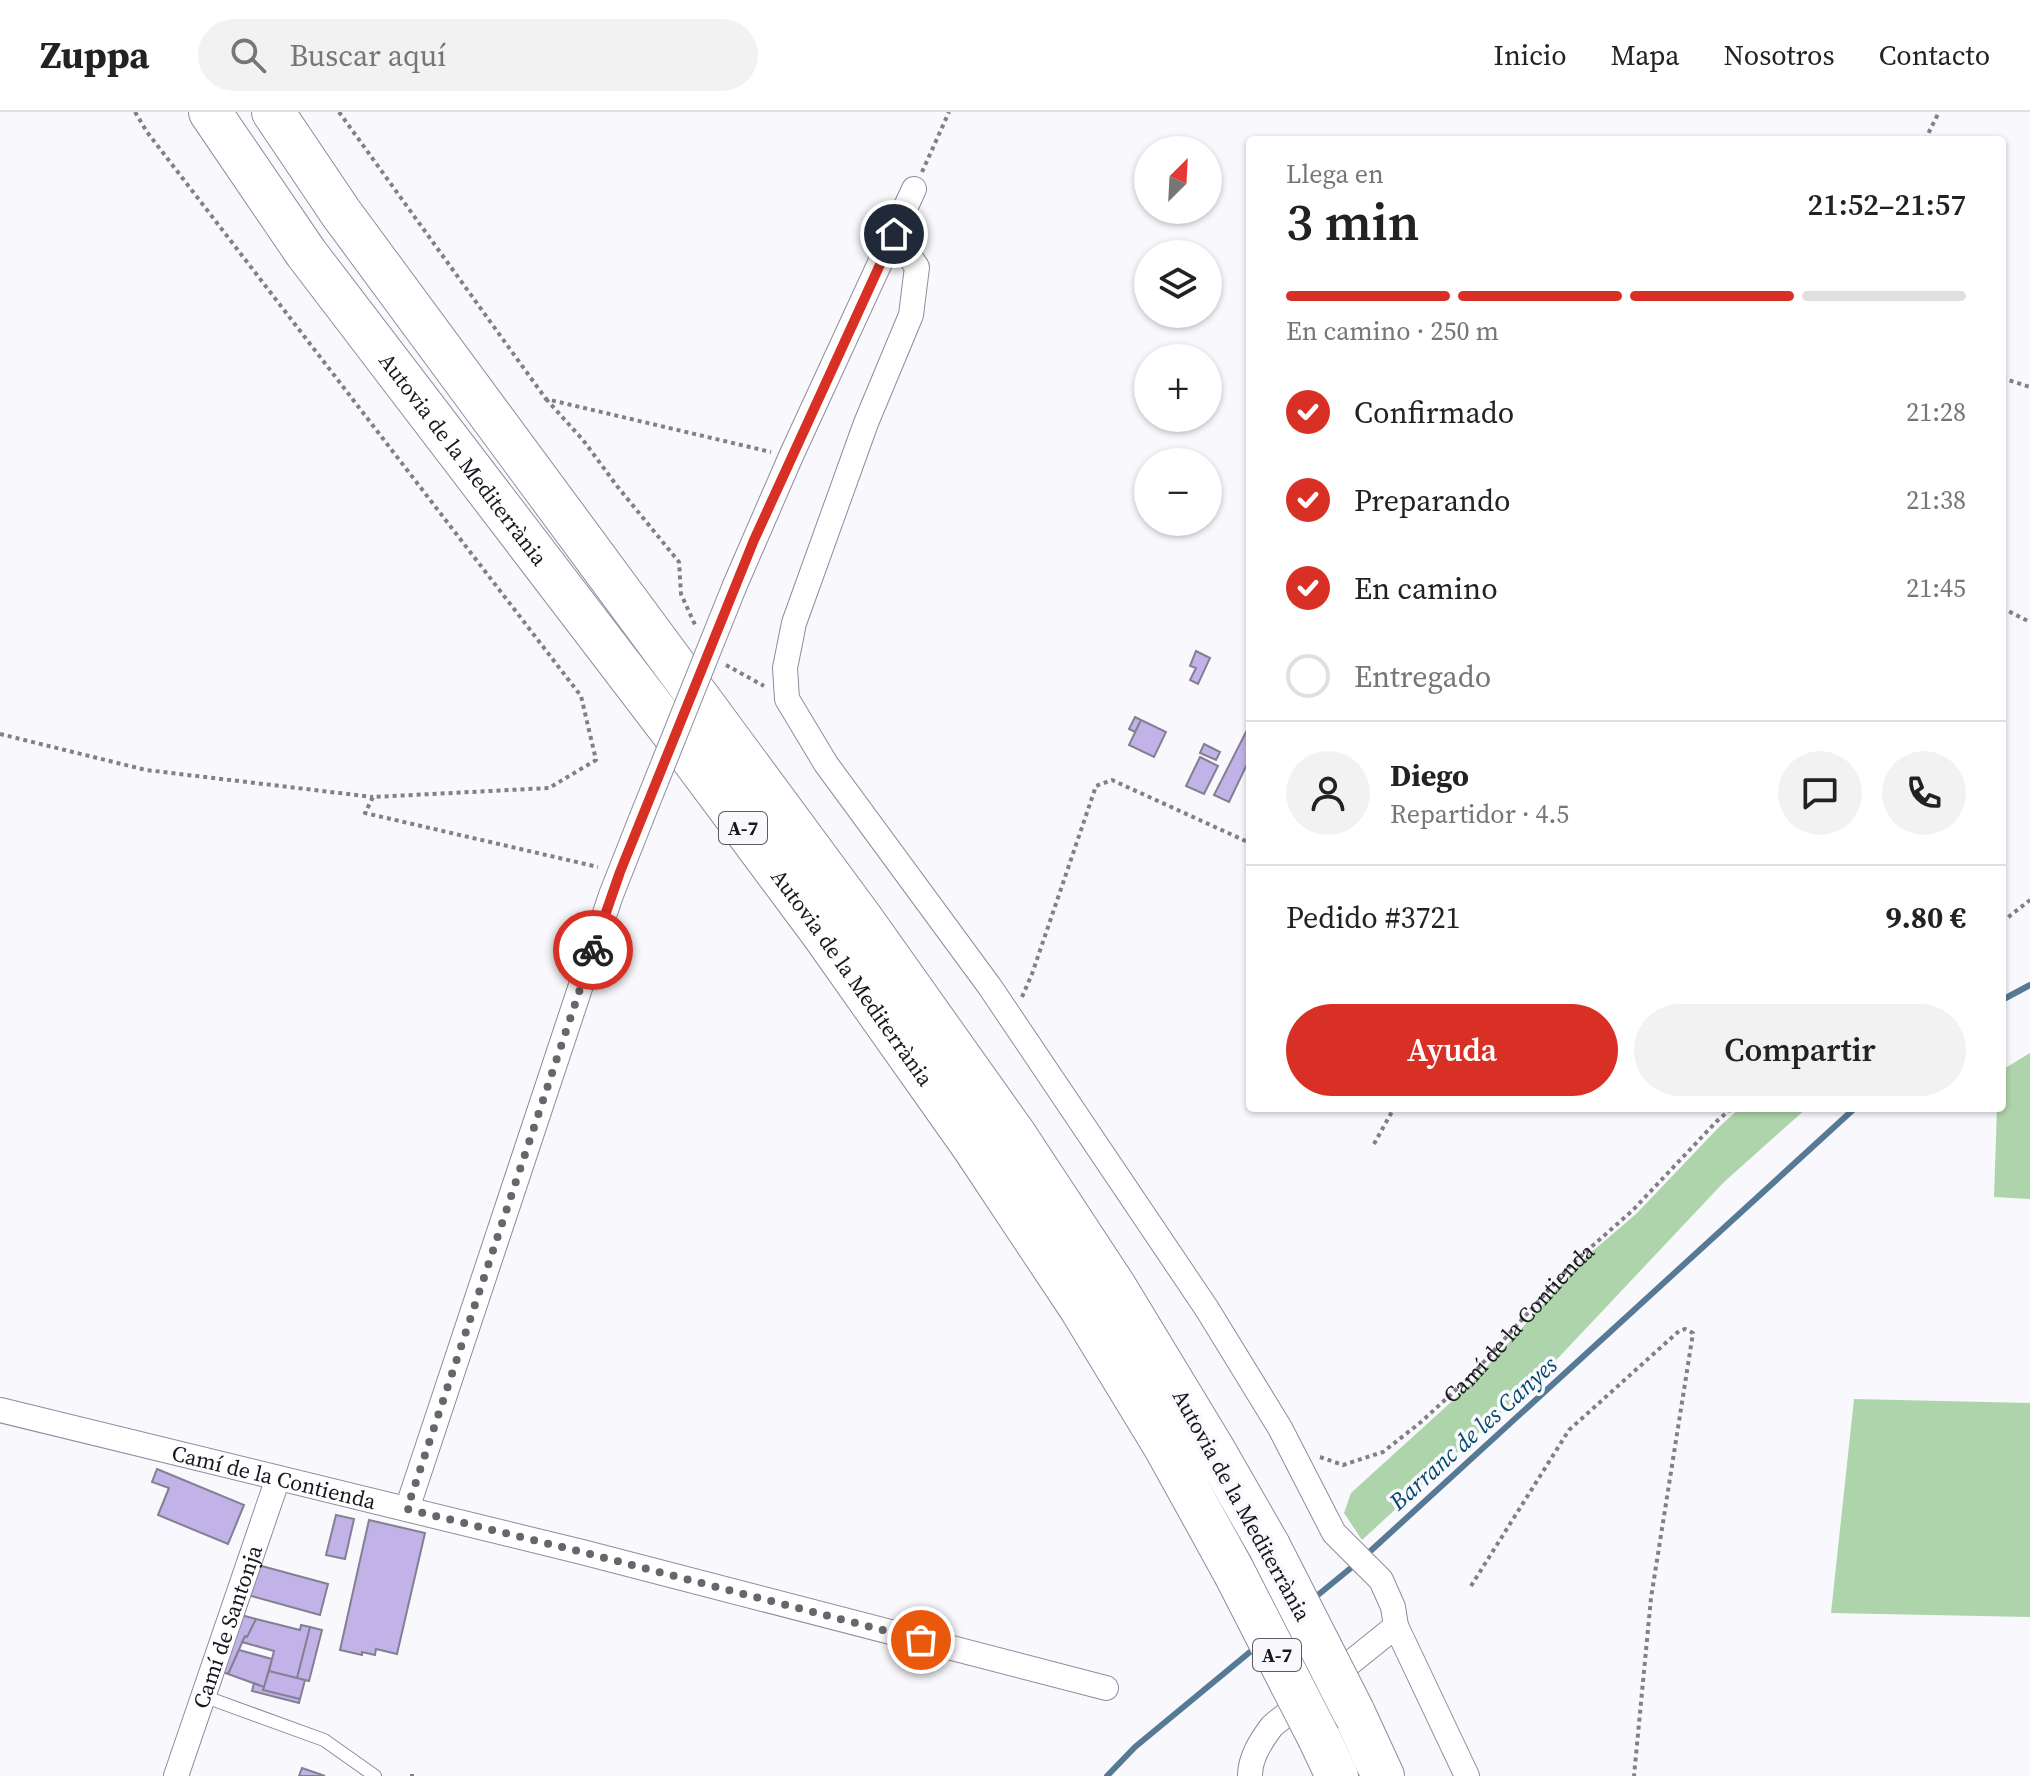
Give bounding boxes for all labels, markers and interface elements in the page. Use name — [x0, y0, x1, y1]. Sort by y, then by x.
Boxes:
search box — [198, 19, 758, 91]
text: Zuppa — [40, 29, 150, 81]
icon: search — [226, 33, 270, 77]
text: Buscar aquí — [290, 35, 446, 76]
text: Inicio — [1494, 36, 1567, 74]
text: Mapa — [1611, 36, 1680, 74]
text: Nosotros — [1724, 36, 1835, 74]
text: Contacto — [1879, 36, 1990, 74]
north arrow — [1134, 136, 1222, 224]
map controls — [1134, 136, 1222, 536]
text: Llega en — [1286, 156, 1384, 192]
text: 21:52–21:57 — [1807, 184, 1966, 225]
text: 3 min — [1286, 186, 1419, 257]
pin — [860, 200, 928, 268]
icon: home — [872, 212, 916, 256]
button: layers — [1134, 240, 1222, 328]
text: En camino · 250 m — [1286, 313, 1499, 349]
button: + — [1134, 344, 1222, 432]
street label: Autovia de la Mediterrània — [373, 347, 555, 572]
icon: check — [1286, 390, 1330, 434]
text: Confirmado — [1354, 392, 1514, 433]
text: 21:28 — [1906, 394, 1966, 430]
button: − — [1134, 448, 1222, 536]
icon: check — [1286, 478, 1330, 522]
text: Preparando — [1354, 480, 1511, 521]
text: 21:38 — [1906, 482, 1966, 518]
icon: check — [1286, 566, 1330, 610]
text: En camino — [1354, 568, 1498, 609]
text: 21:45 — [1906, 570, 1966, 606]
text: Entregado — [1354, 656, 1491, 697]
button: person — [1286, 751, 1370, 835]
button: chat — [1778, 751, 1862, 835]
button: phone — [1882, 751, 1966, 835]
text: Diego — [1390, 755, 1469, 796]
text: Repartidor · 4.5 — [1390, 796, 1569, 832]
road number: A-7 — [719, 812, 767, 844]
street label: Autovia de la Mediterrània — [764, 863, 941, 1093]
text: Pedido #3721 — [1286, 897, 1461, 938]
text: 9.80 € — [1886, 897, 1966, 938]
courier — [553, 910, 633, 990]
icon: bike — [571, 928, 615, 972]
button: Ayuda — [1286, 1004, 1618, 1096]
button: Compartir — [1634, 1004, 1966, 1096]
street label: Camí de la Contienda — [1436, 1236, 1601, 1410]
water label: Barranc de les Canyes — [1381, 1348, 1564, 1518]
street label: Autovia de la Mediterrània — [1166, 1384, 1319, 1627]
street label: Camí de la Contienda — [169, 1437, 380, 1516]
street label: Camí de Santonja — [185, 1540, 269, 1712]
pin — [887, 1606, 955, 1674]
icon: bag — [899, 1618, 943, 1662]
road number: A-7 — [1253, 1639, 1301, 1671]

